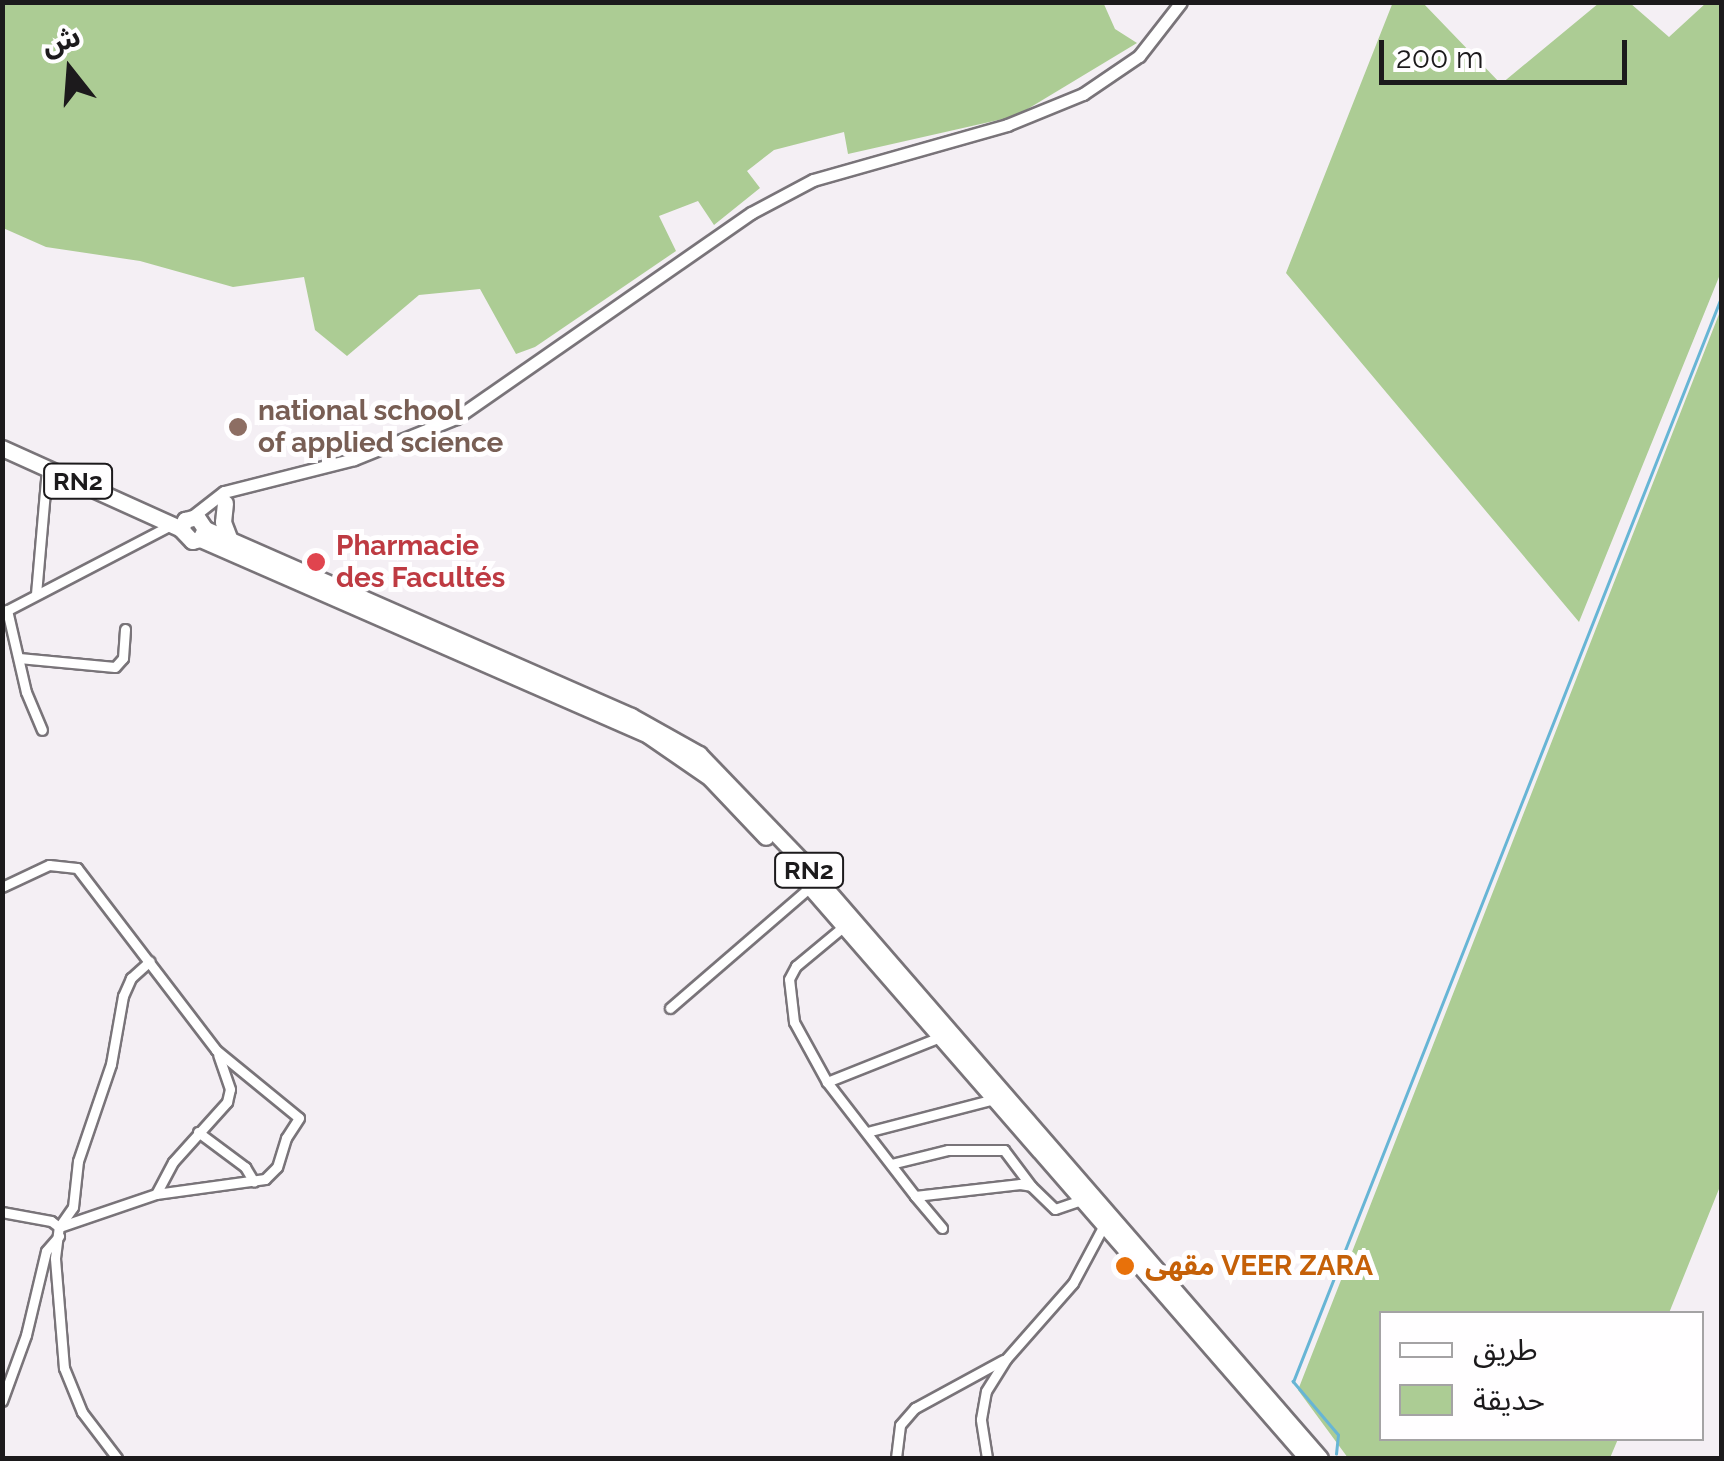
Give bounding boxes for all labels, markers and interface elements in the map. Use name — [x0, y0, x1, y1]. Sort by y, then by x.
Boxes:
text: ش — [38, 19, 84, 62]
north arrow — [20, 20, 120, 120]
scale bar — [1384, 20, 1632, 82]
text: 200 m — [1396, 40, 1484, 75]
place label: national school of applied science — [258, 394, 504, 460]
marker: national school of applied science — [227, 416, 249, 438]
road number: RN2 — [43, 461, 113, 501]
place label: Pharmacie des Facultés — [336, 529, 505, 595]
marker: Pharmacie des Facultés — [305, 551, 327, 573]
road number: RN2 — [774, 850, 844, 890]
place label: مقهى VEER ZARA — [1145, 1249, 1373, 1283]
marker: مقهى VEER ZARA — [1114, 1255, 1136, 1277]
legend — [1379, 1311, 1704, 1441]
text: طريق — [1473, 1332, 1538, 1367]
text: حديقة — [1473, 1382, 1545, 1417]

